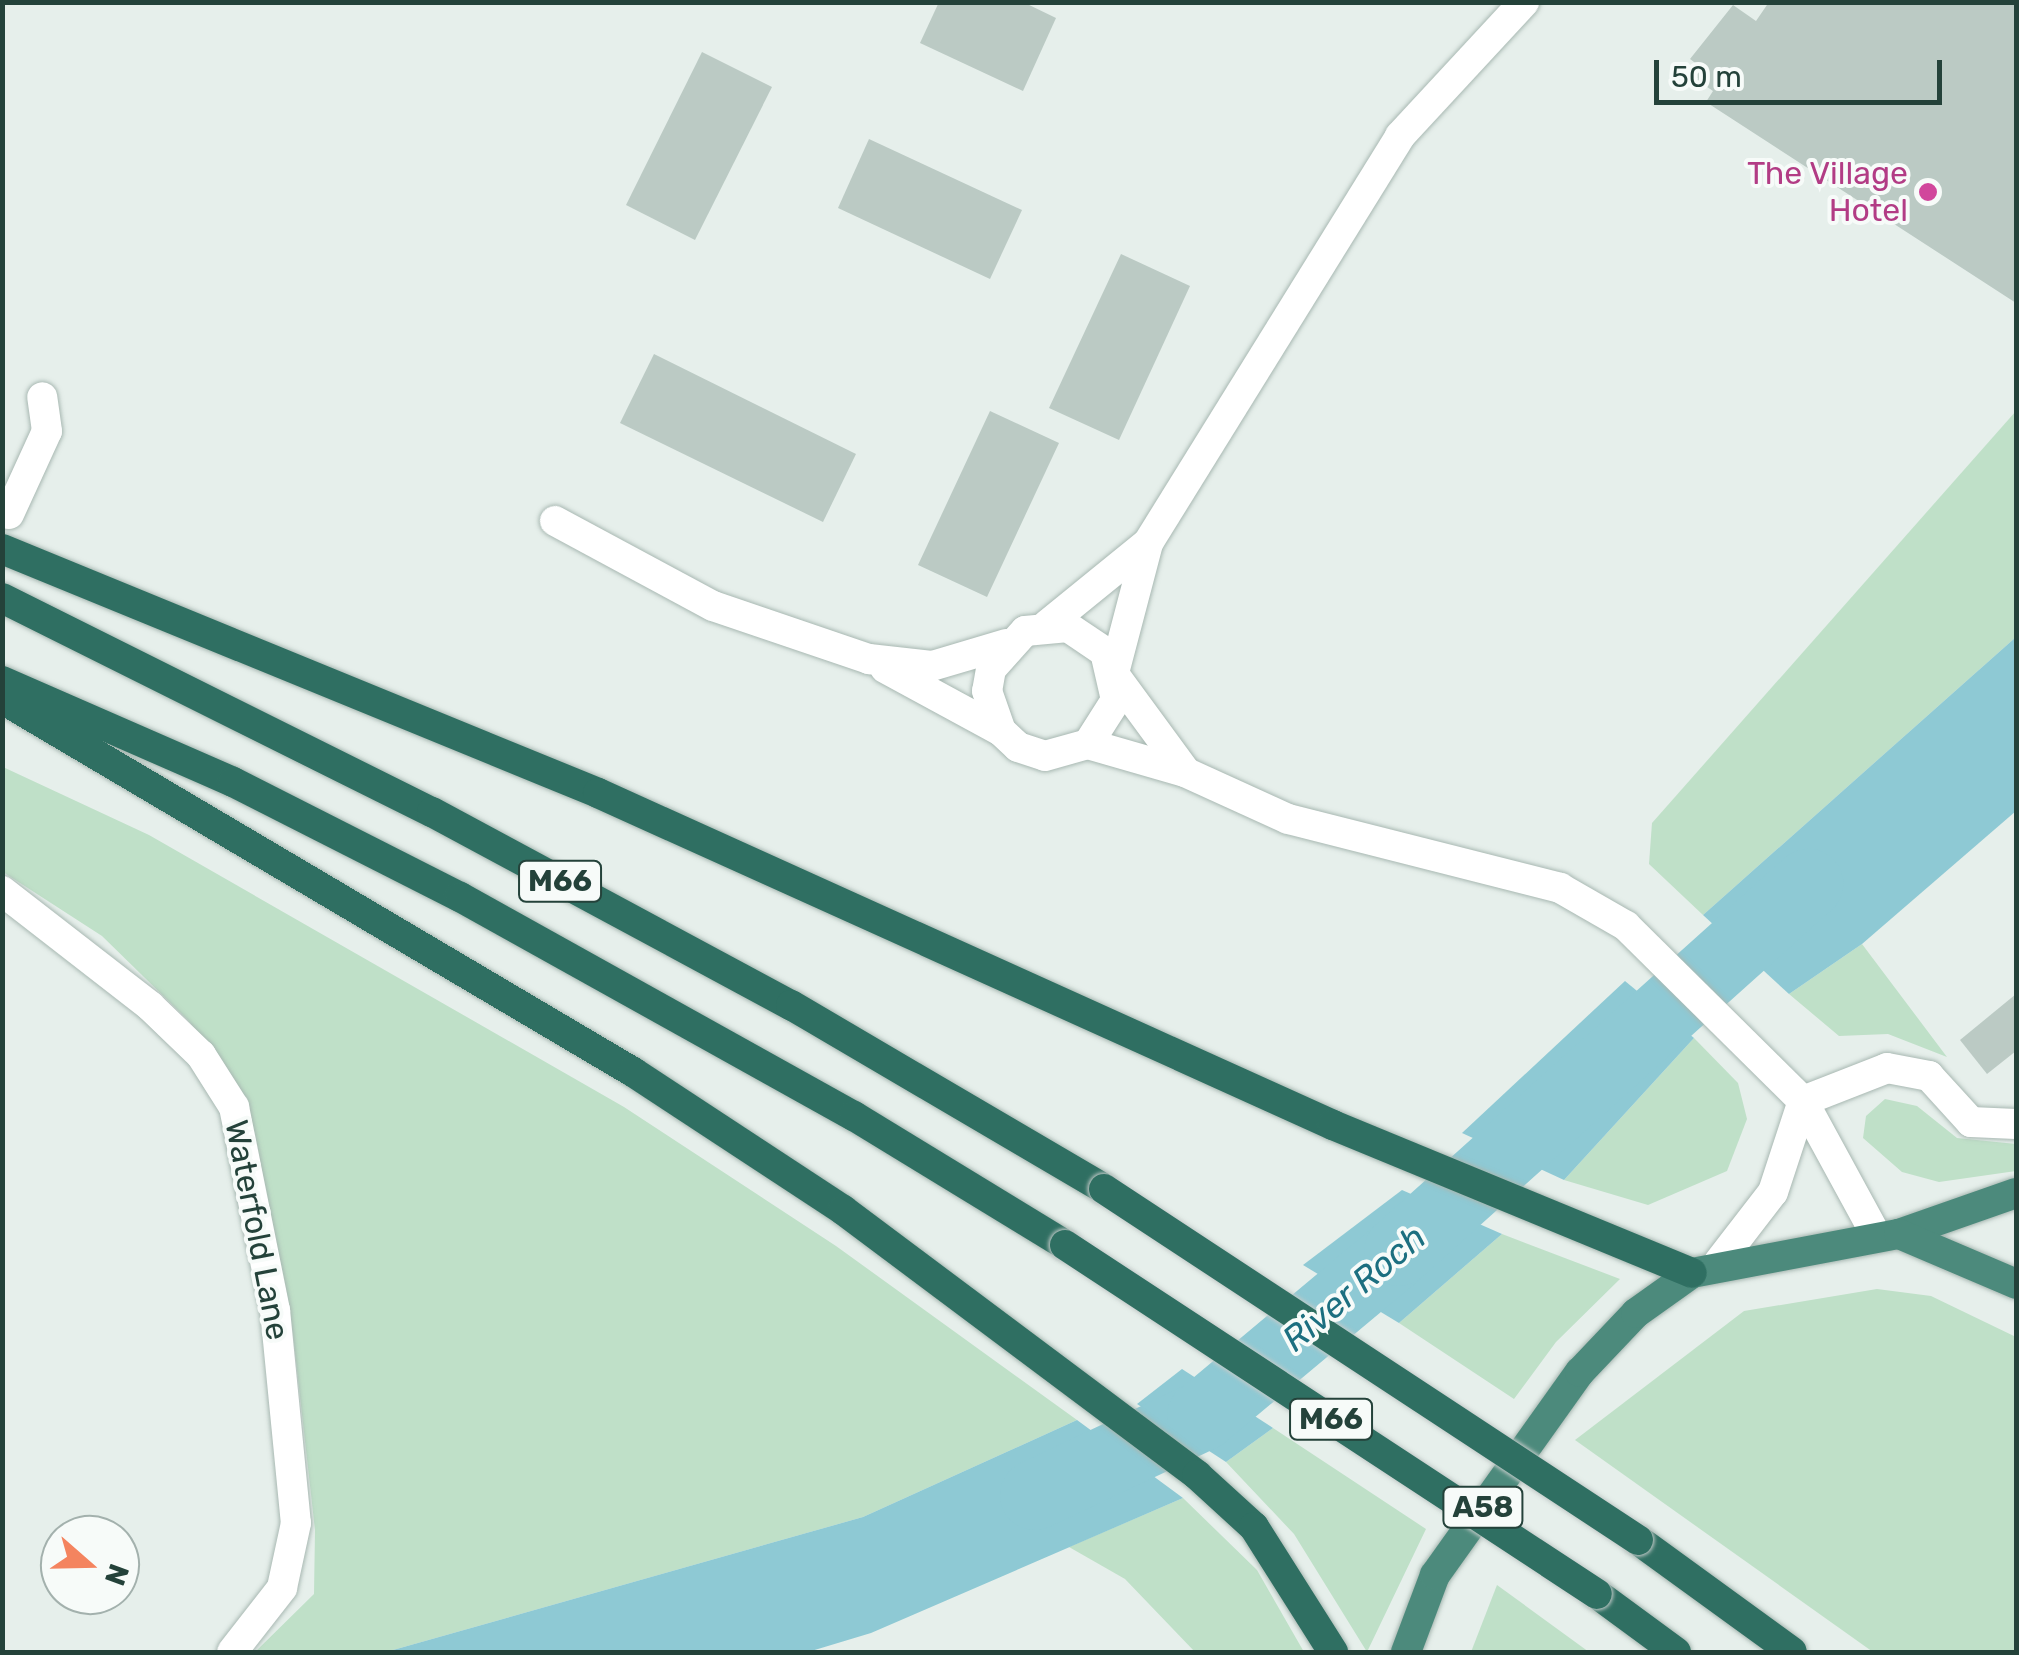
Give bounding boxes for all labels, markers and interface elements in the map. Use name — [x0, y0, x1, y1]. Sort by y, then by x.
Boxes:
scale bar — [1659, 40, 1946, 102]
text: 50 m — [1671, 59, 1742, 95]
place label: The Village Hotel — [1746, 155, 1908, 230]
marker: The Village Hotel — [1917, 181, 1939, 203]
road number: M66 — [518, 856, 602, 906]
street label: Waterfold Lane — [217, 1117, 297, 1343]
water label: River Roch — [1273, 1216, 1435, 1360]
road number: M66 — [1288, 1394, 1374, 1444]
road number: A58 — [1440, 1482, 1526, 1532]
north arrow — [40, 1515, 140, 1615]
text: N — [98, 1560, 136, 1590]

